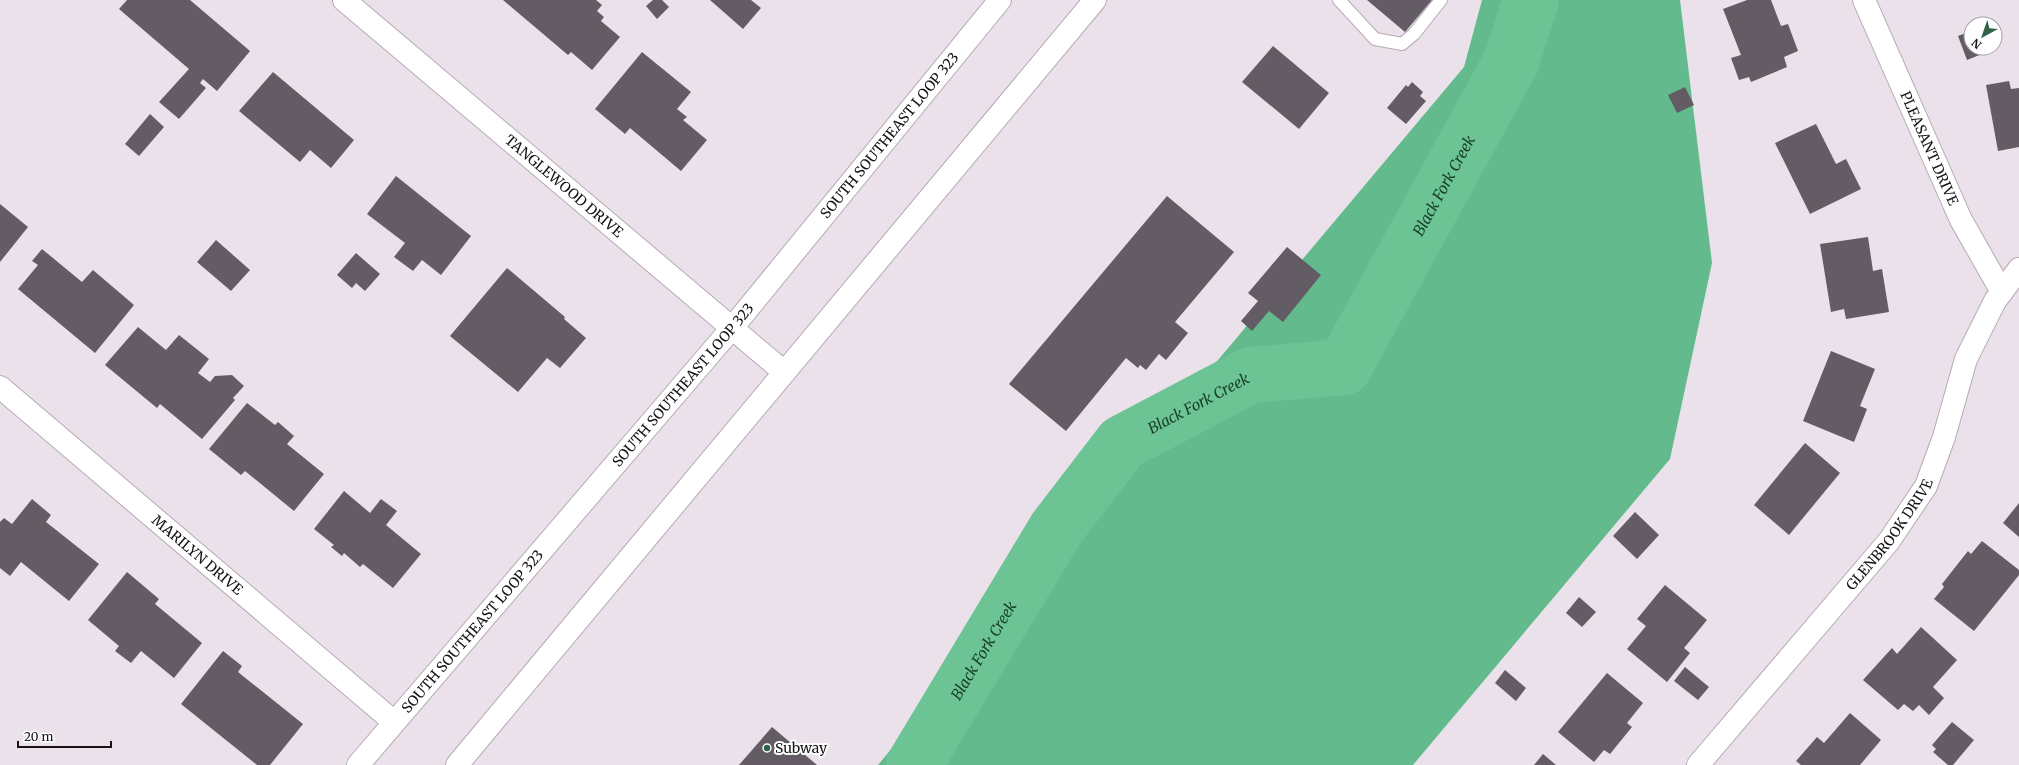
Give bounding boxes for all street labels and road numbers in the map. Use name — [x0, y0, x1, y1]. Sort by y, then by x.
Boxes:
street label: SOUTH SOUTHEAST LOOP 323 — [816, 49, 963, 222]
street label: PLEASANT DRIVE — [1896, 88, 1962, 208]
street label: TANGLEWOOD DRIVE — [501, 131, 627, 241]
street label: SOUTH SOUTHEAST LOOP 323 — [608, 300, 758, 470]
street label: GLENBROOK DRIVE — [1842, 476, 1937, 594]
street label: MARILYN DRIVE — [148, 511, 247, 599]
street label: SOUTH SOUTHEAST LOOP 323 — [398, 546, 547, 717]

